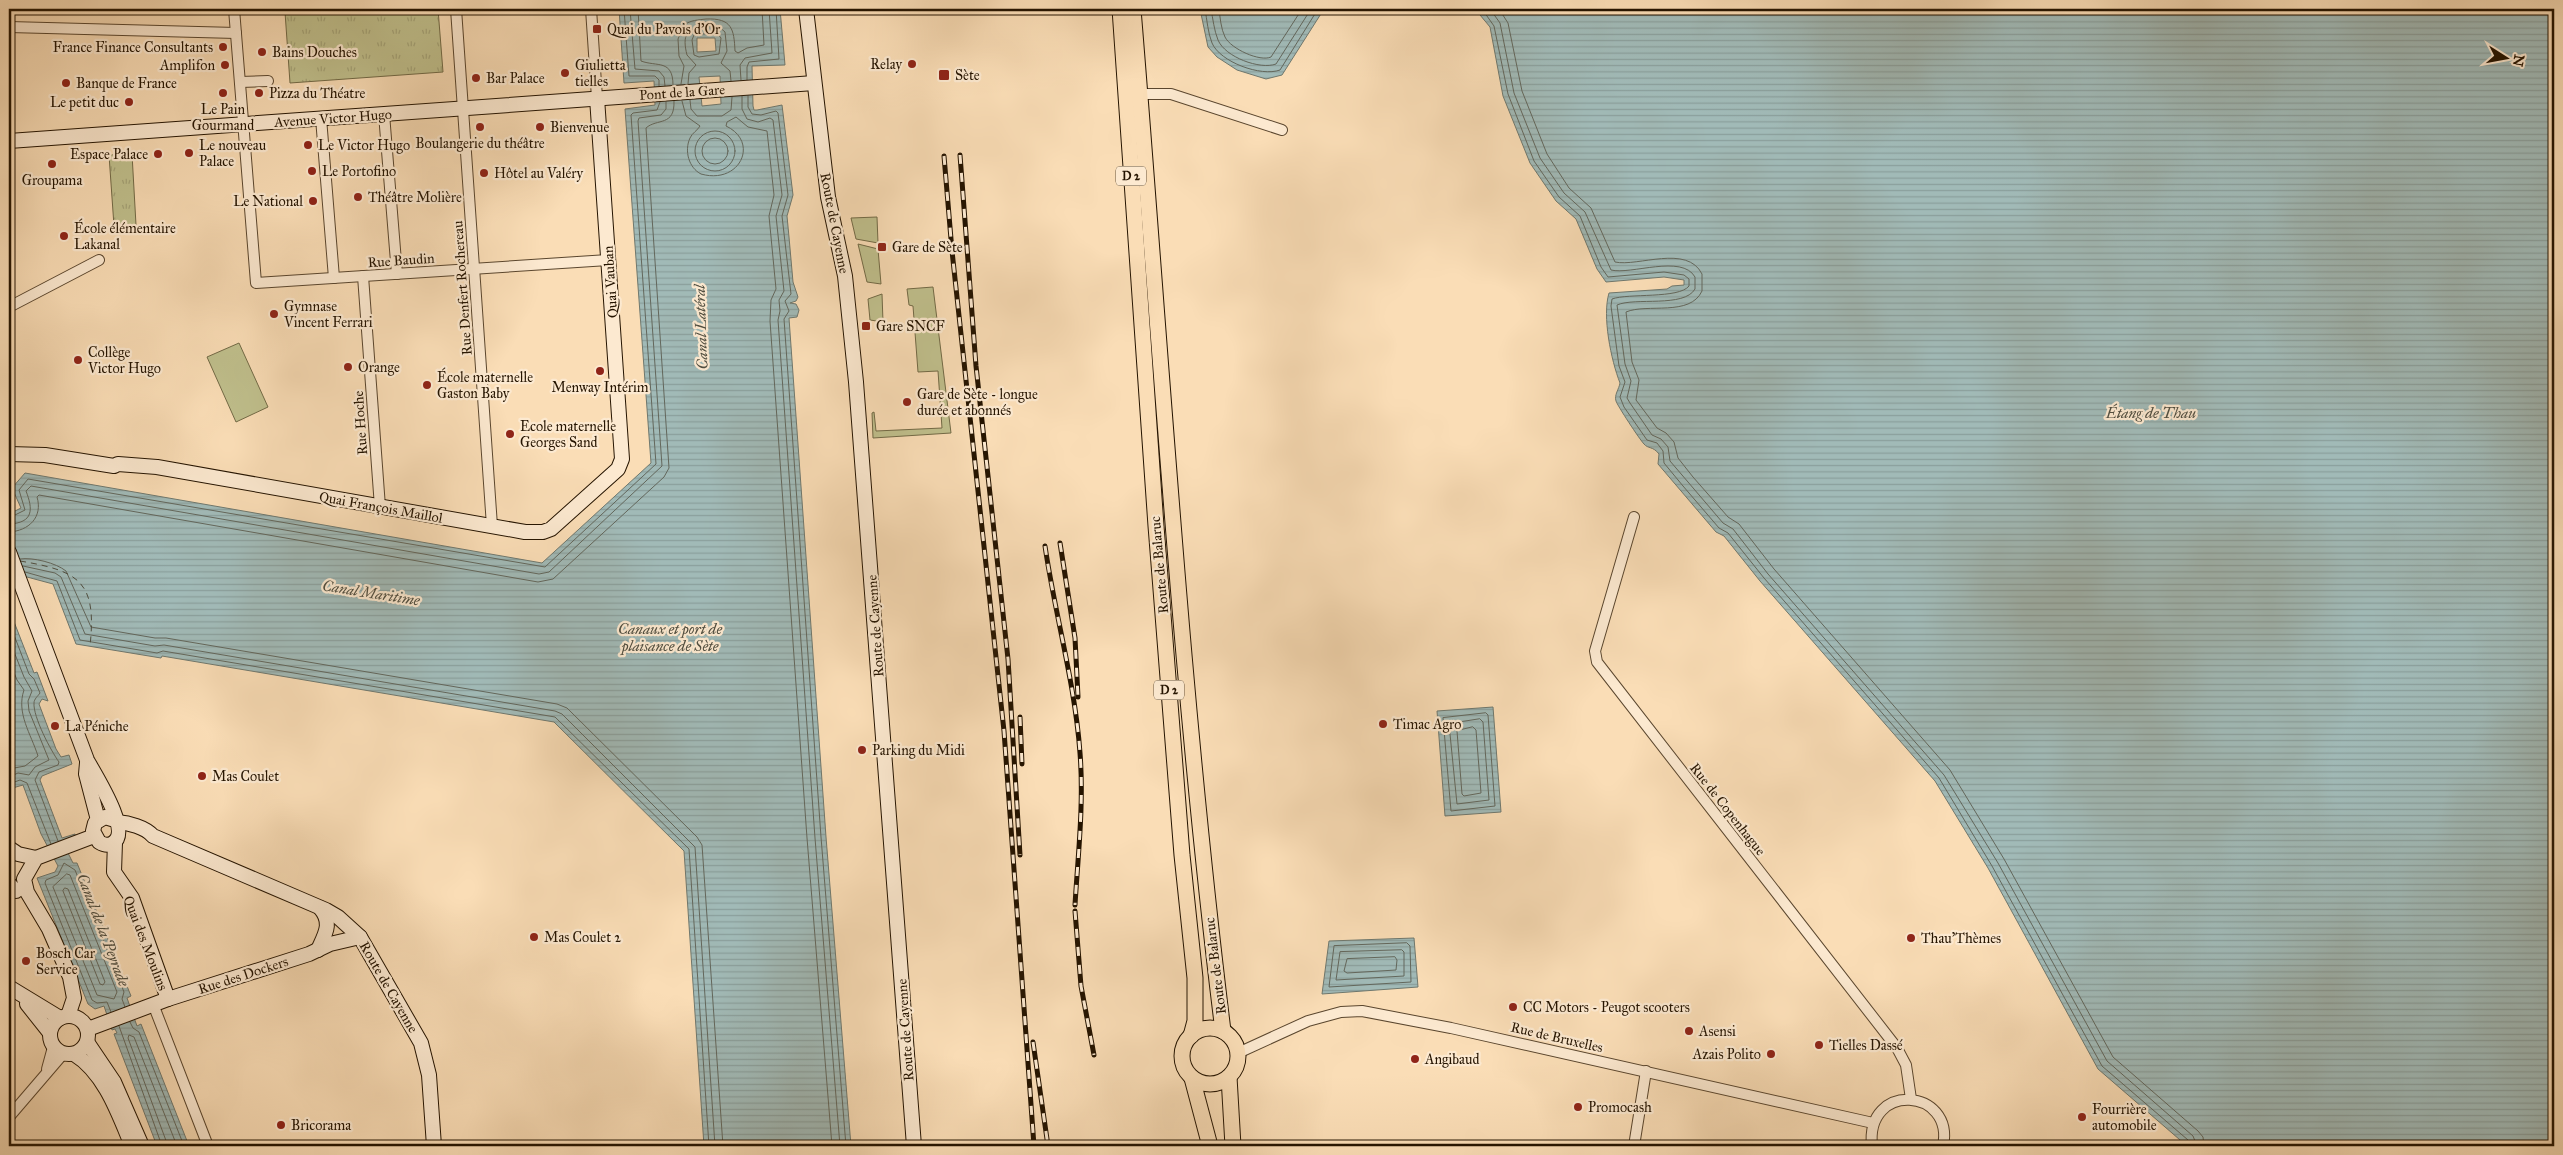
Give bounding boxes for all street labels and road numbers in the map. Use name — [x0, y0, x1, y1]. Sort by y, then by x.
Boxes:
street label: Pont de la Gare — [639, 81, 726, 104]
street label: Avenue Victor Hugo — [273, 106, 392, 131]
road number: D 2 — [1116, 167, 1146, 186]
street label: Route de Cayenne — [816, 171, 853, 275]
street label: Rue Denfert Rochereau — [449, 220, 476, 356]
street label: Quai Vauban — [599, 245, 622, 319]
street label: Rue Baudin — [367, 250, 436, 271]
street label: Rue Hoche — [350, 390, 371, 456]
street label: Quai François Maillol — [318, 488, 444, 527]
street label: Route de Balaruc — [1147, 516, 1172, 614]
street label: Route de Cayenne — [863, 574, 888, 678]
road number: D 2 — [1154, 680, 1184, 700]
street label: Rue de Copenhague — [1686, 760, 1769, 859]
street label: Quai des Moulins — [120, 893, 171, 993]
street label: Route de Balaruc — [1201, 916, 1230, 1015]
street label: Route de Cayenne — [356, 939, 422, 1036]
street label: Rue des Dockers — [196, 953, 290, 998]
street label: Route de Cayenne — [893, 978, 918, 1082]
street label: Rue de Bruxelles — [1509, 1019, 1605, 1056]

